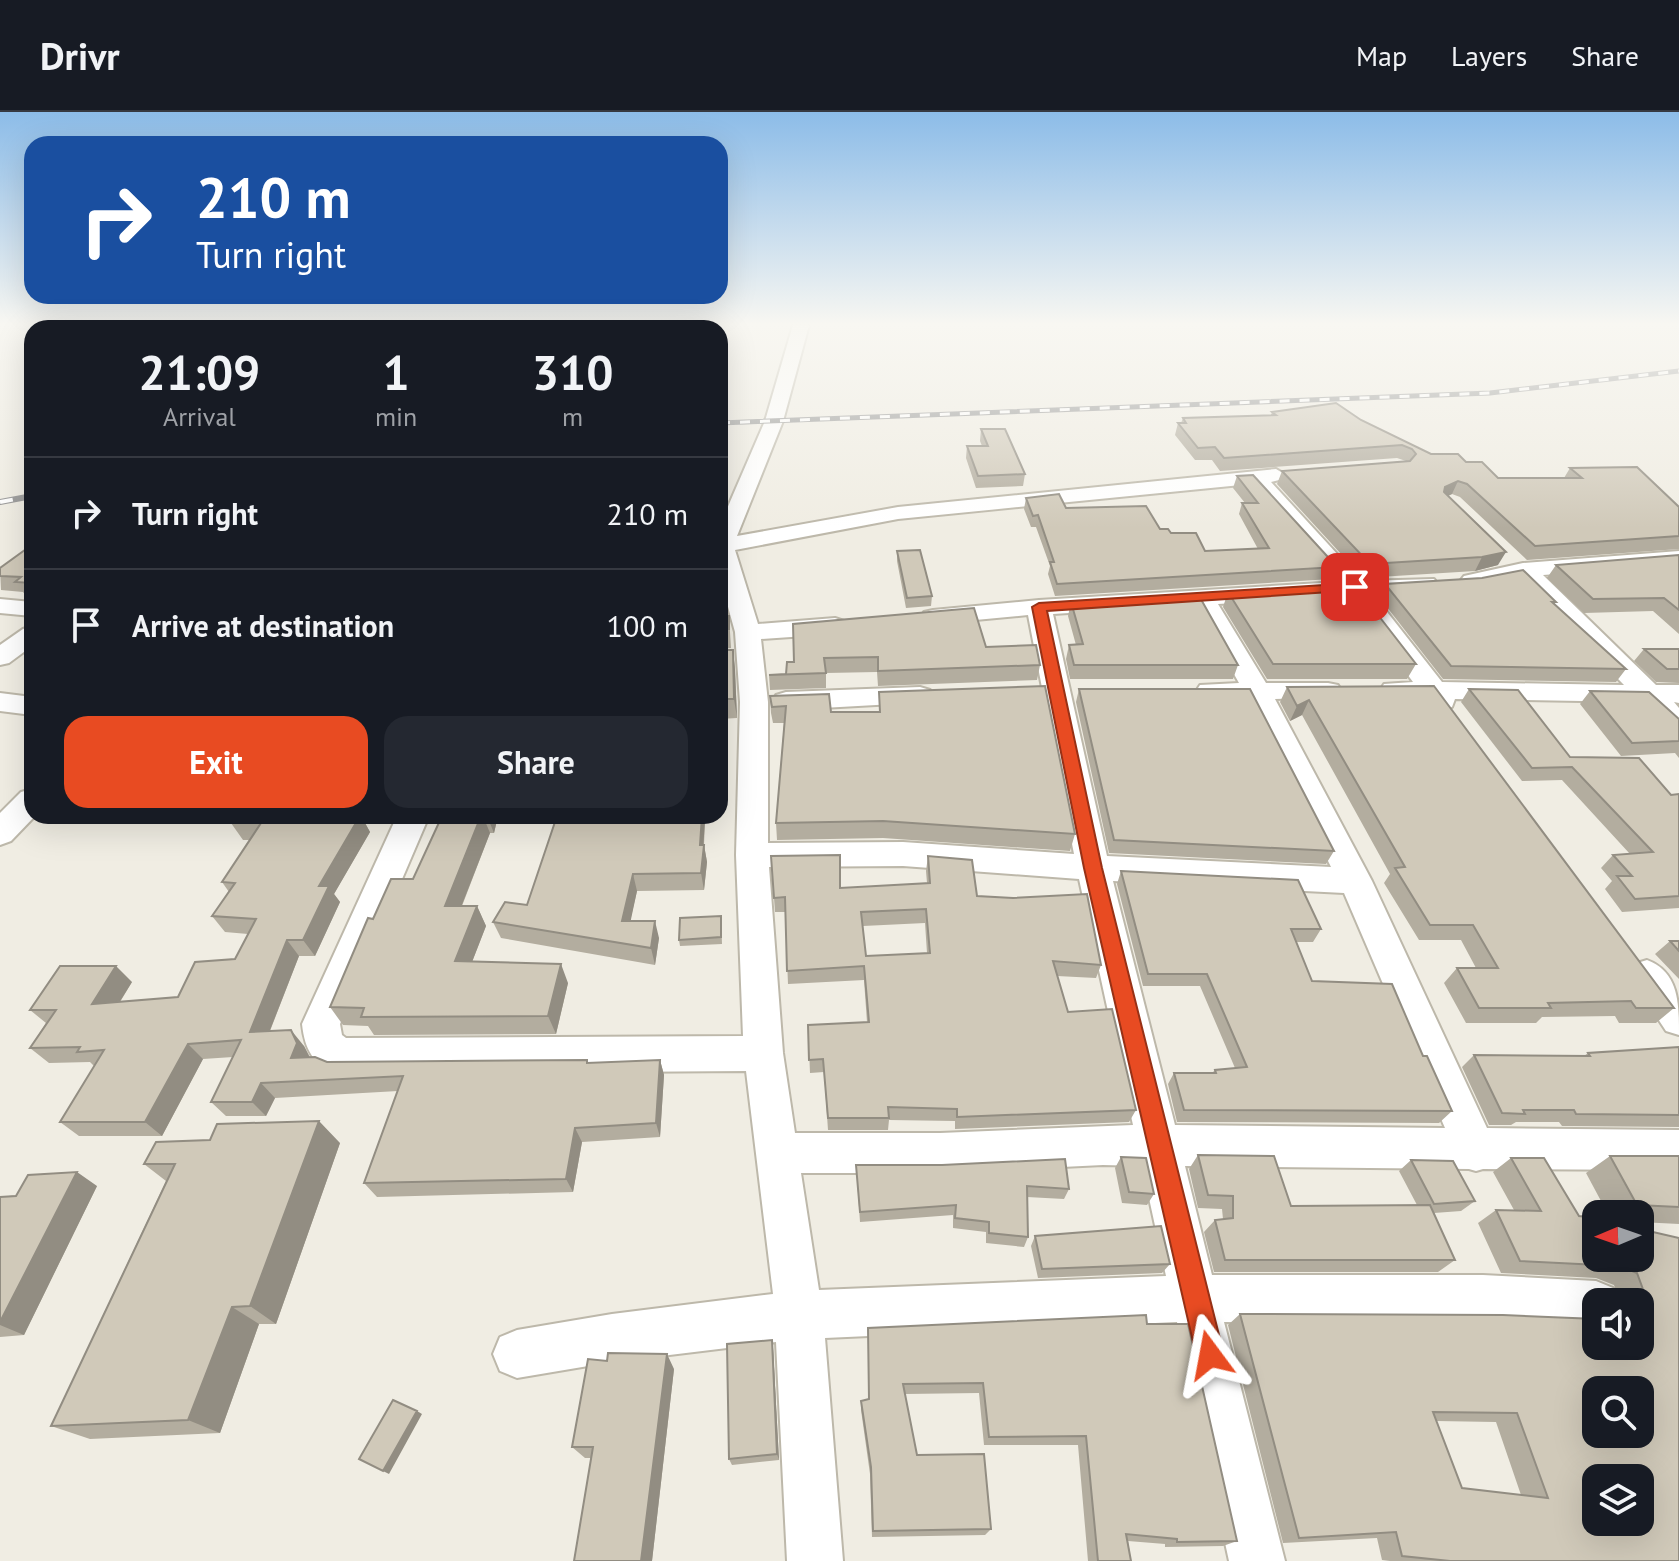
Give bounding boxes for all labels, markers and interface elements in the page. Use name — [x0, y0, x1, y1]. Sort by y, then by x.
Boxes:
text: Drivr — [40, 31, 120, 80]
text: Map — [1356, 37, 1407, 74]
text: Layers — [1451, 37, 1527, 74]
text: Share — [1571, 37, 1639, 74]
text: 210 m — [196, 161, 351, 233]
icon: right — [64, 168, 168, 272]
text: Turn right — [196, 231, 346, 278]
text: 21:09 — [139, 341, 260, 403]
text: 1 — [382, 341, 410, 403]
text: 310 — [532, 341, 613, 403]
text: Arrival — [163, 400, 236, 433]
text: min — [375, 400, 417, 433]
text: m — [562, 400, 583, 433]
icon: right — [64, 491, 108, 535]
text: Turn right — [132, 494, 258, 533]
text: 210 m — [607, 494, 688, 533]
pin — [1321, 553, 1389, 621]
icon: arrive — [1333, 565, 1377, 609]
icon: arrive — [64, 603, 108, 647]
text: Arrive at destination — [132, 606, 394, 645]
text: 100 m — [607, 606, 688, 645]
button: Exit — [64, 716, 368, 808]
button: Share — [384, 716, 688, 808]
north arrow — [1582, 1200, 1654, 1272]
map controls — [1582, 1200, 1654, 1536]
button: sound — [1582, 1288, 1654, 1360]
position arrow — [1168, 1313, 1252, 1397]
button: search — [1582, 1376, 1654, 1448]
button: layers — [1582, 1464, 1654, 1536]

